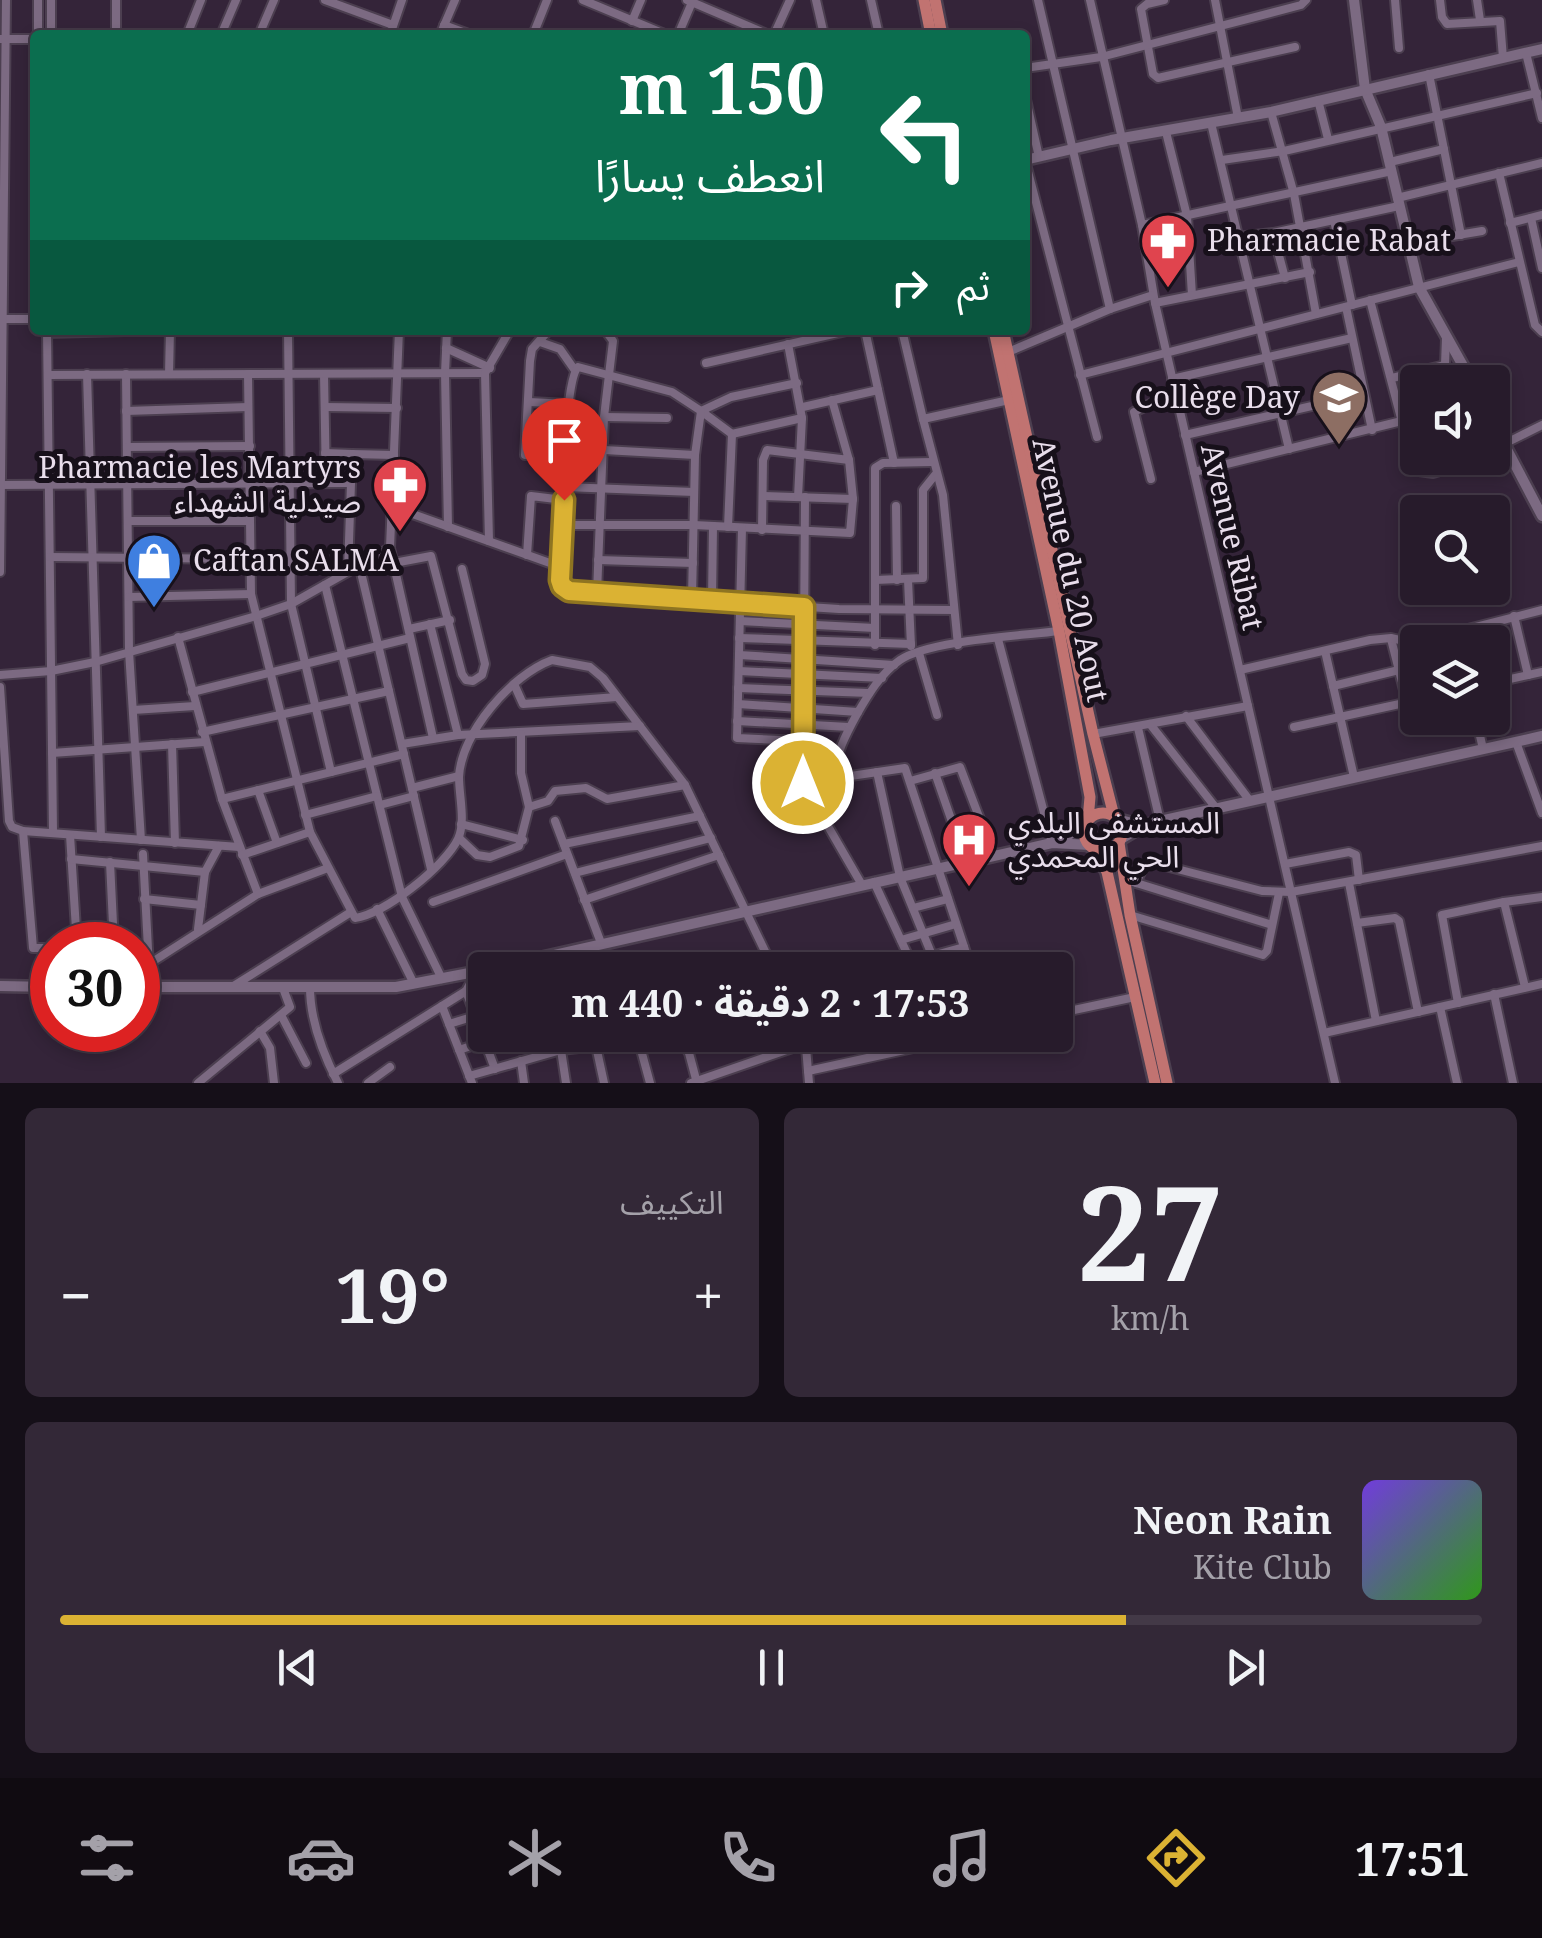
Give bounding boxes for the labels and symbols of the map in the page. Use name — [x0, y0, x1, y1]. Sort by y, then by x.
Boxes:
pharmacy icon: Pharmacie Rabat — [1138, 211, 1198, 290]
place label: Pharmacie Rabat — [1207, 219, 1451, 260]
school or university icon: Collège Day — [1309, 368, 1369, 447]
place label: Collège Day — [1135, 376, 1300, 417]
pin — [522, 398, 607, 501]
street label: Avenue du 20 Aout — [1023, 434, 1119, 706]
street label: Avenue Ribat — [1192, 439, 1275, 634]
place label: Pharmacie les Martyrs صيدلية الشهداء — [38, 446, 361, 521]
pharmacy icon: Pharmacie les Martyrs صيدلية الشهداء — [370, 455, 430, 534]
shop icon: Caftan SALMA — [124, 531, 184, 610]
place label: Caftan SALMA — [193, 539, 400, 580]
position arrow — [751, 731, 855, 835]
place label: المستشفى البلدي الحي المحمدي — [1008, 801, 1220, 880]
hospital icon: المستشفى البلدي الحي المحمدي — [939, 810, 999, 889]
speed limit sign: 30 — [30, 922, 160, 1052]

